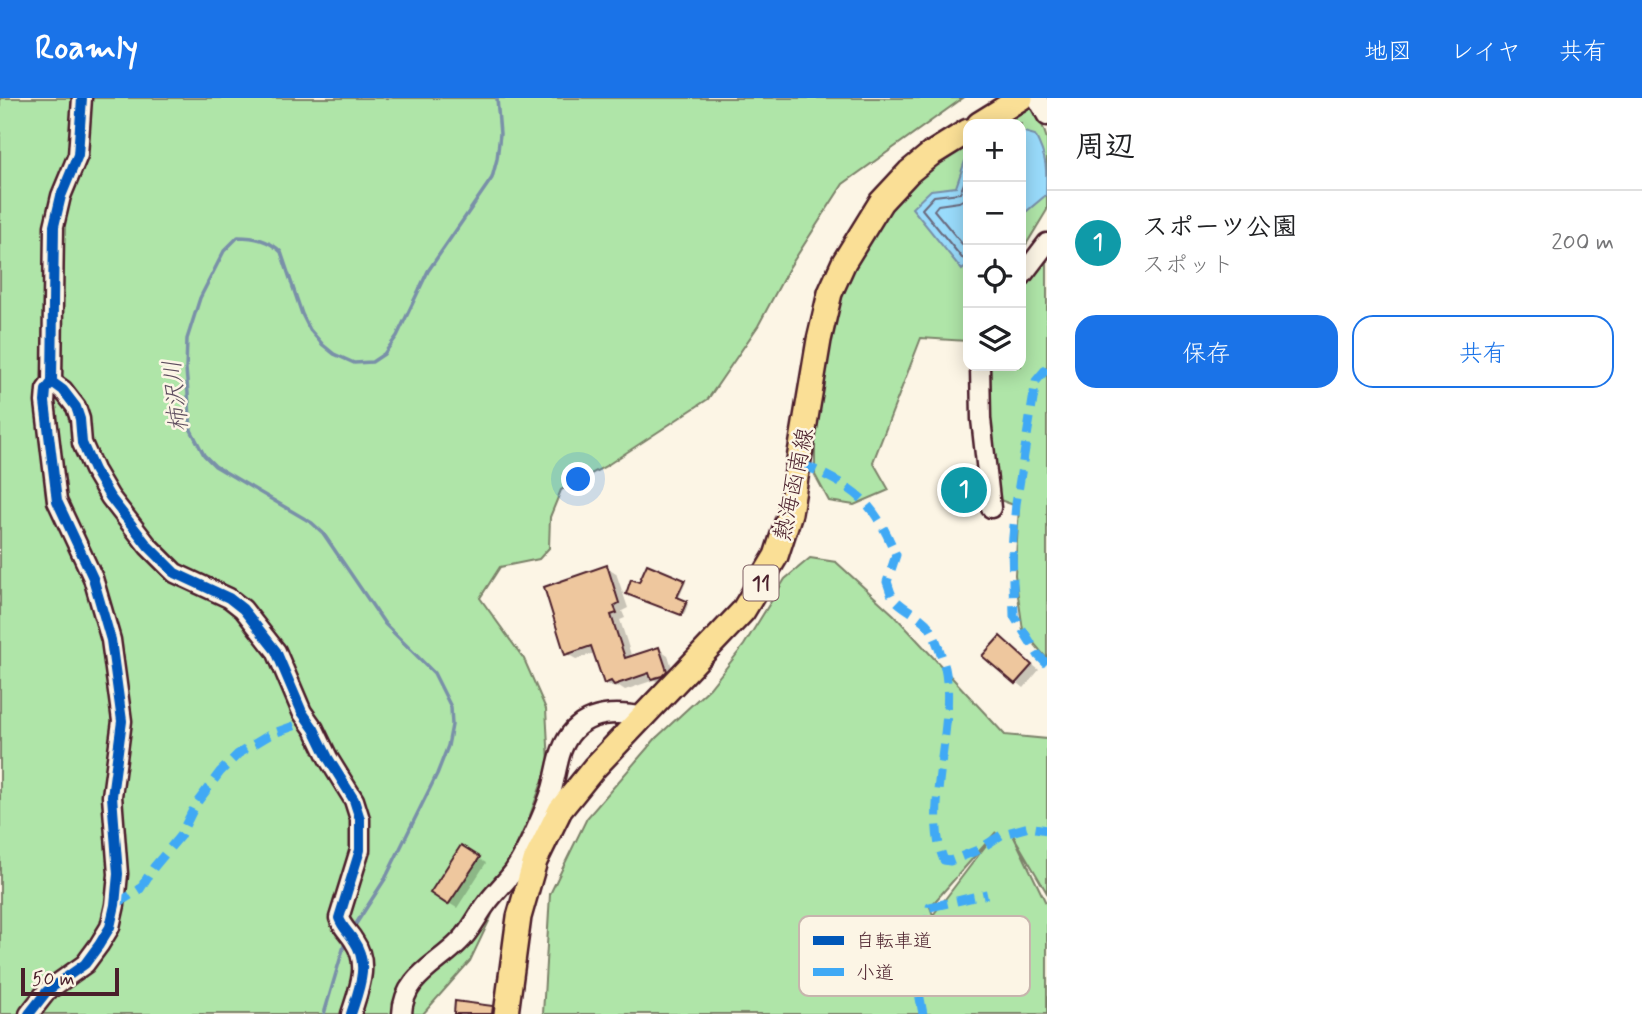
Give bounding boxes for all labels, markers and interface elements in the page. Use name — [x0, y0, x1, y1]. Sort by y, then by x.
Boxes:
text: Roamly — [35, 27, 138, 71]
text: 地図 — [1364, 37, 1412, 68]
text: レイヤ — [1450, 37, 1521, 68]
text: 共有 — [1559, 37, 1607, 68]
map controls — [963, 119, 1026, 371]
button: + — [963, 119, 1026, 182]
text: 周辺 — [1075, 128, 1135, 167]
button: − — [963, 182, 1026, 245]
text: スポーツ公園 — [1142, 211, 1297, 245]
text: 1 — [1093, 228, 1103, 258]
text: 200 m — [1551, 228, 1614, 258]
button: locate — [963, 245, 1026, 308]
text: スポット — [1142, 251, 1234, 281]
button: layers — [963, 308, 1026, 371]
button: 保存 — [1075, 315, 1338, 388]
button: 共有 — [1352, 315, 1614, 388]
water label: 柿沢川 — [157, 358, 196, 433]
street label: 熱海函南線 — [768, 425, 822, 544]
your location — [561, 462, 595, 496]
pin: 1 — [941, 464, 987, 516]
road number: 11 — [744, 566, 778, 601]
legend — [799, 916, 1030, 996]
text: 自転車道 — [856, 929, 932, 954]
text: 小道 — [856, 961, 894, 986]
scale bar — [21, 965, 119, 997]
text: 50 m — [32, 967, 75, 992]

